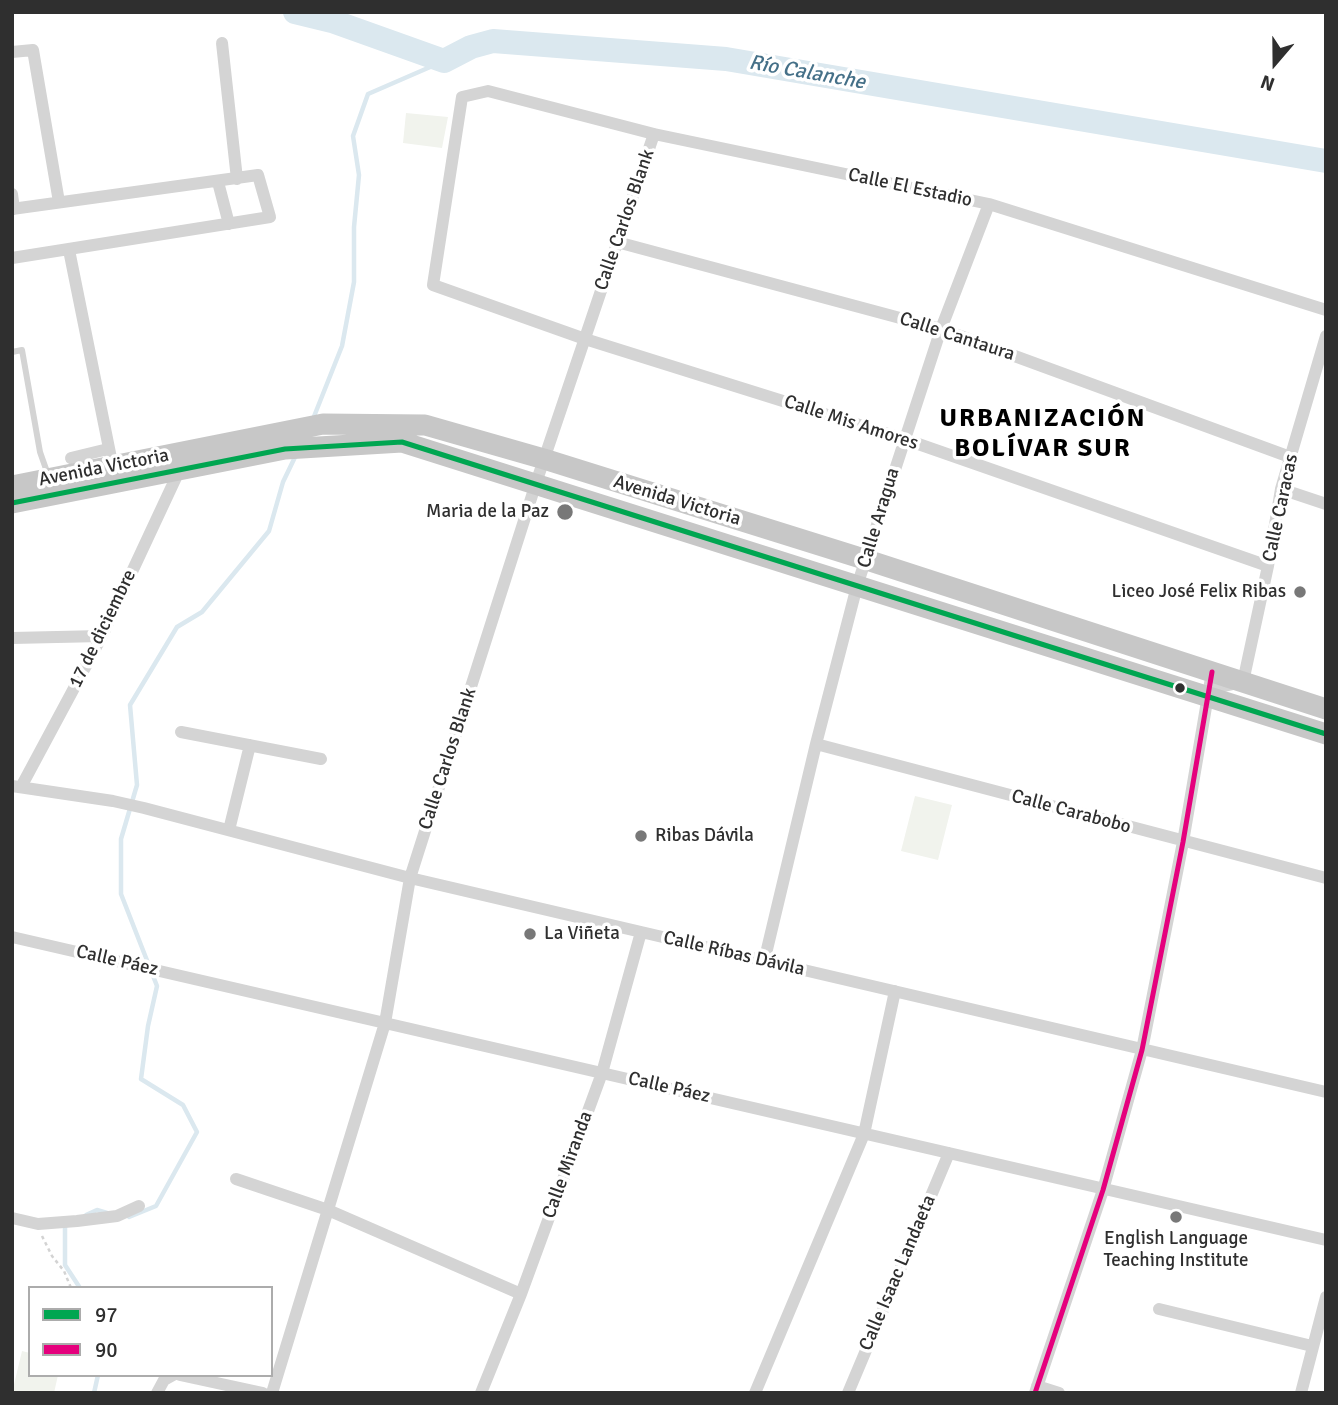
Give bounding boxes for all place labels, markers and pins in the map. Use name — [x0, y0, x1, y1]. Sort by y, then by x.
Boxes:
place label: Maria de la Paz — [426, 501, 549, 523]
marker: Maria de la Paz — [555, 502, 575, 522]
place label: Liceo José Felix Ribas — [1112, 581, 1286, 603]
marker: Liceo José Felix Ribas — [1292, 584, 1308, 600]
unlabelled marker — [1173, 681, 1187, 695]
place label: Ribas Dávila — [655, 825, 754, 847]
marker: Ribas Dávila — [633, 828, 649, 844]
place label: La Viñeta — [544, 923, 620, 945]
marker: La Viñeta — [522, 926, 538, 942]
marker: English Language Teaching Institute — [1168, 1209, 1184, 1225]
place label: English Language Teaching Institute — [1104, 1228, 1248, 1272]

